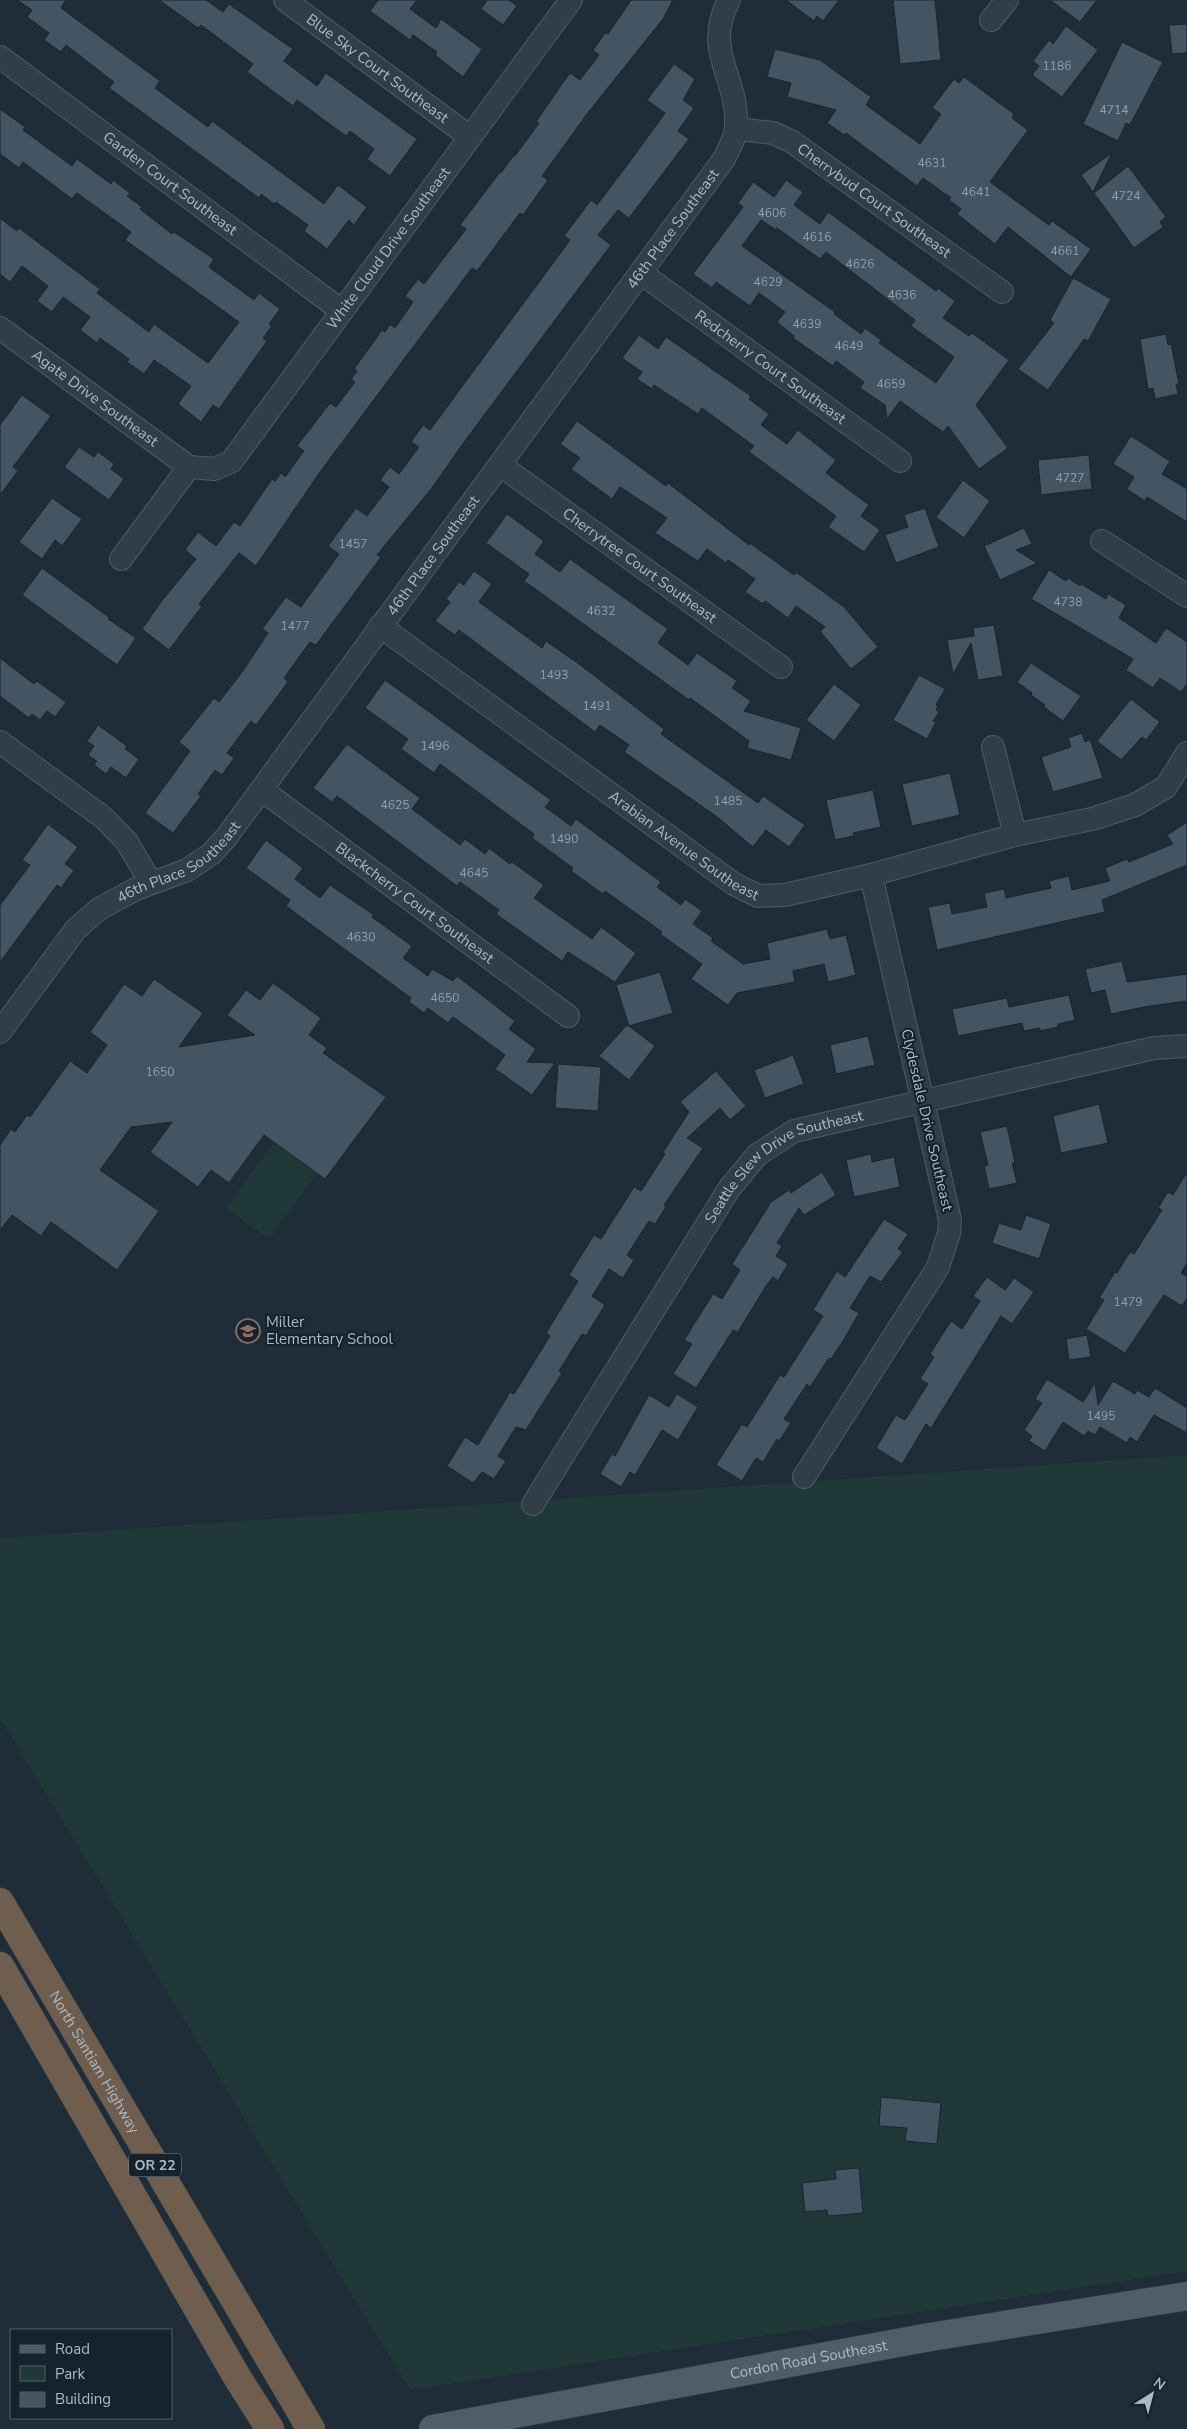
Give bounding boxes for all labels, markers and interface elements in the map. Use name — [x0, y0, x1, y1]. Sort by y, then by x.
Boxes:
street label: Blue Sky Court Southeast — [302, 9, 453, 128]
house number: 1186 — [1043, 58, 1071, 74]
house number: 4714 — [1100, 102, 1128, 118]
street label: Garden Court Southeast — [99, 127, 242, 240]
street label: Cherrybud Court Southeast — [793, 139, 956, 263]
house number: 4631 — [918, 155, 946, 171]
street label: White Cloud Drive Southeast — [322, 162, 455, 333]
street label: 46th Place Southeast — [622, 164, 724, 293]
house number: 4641 — [962, 184, 990, 200]
house number: 4724 — [1112, 188, 1140, 204]
house number: 4606 — [758, 205, 786, 221]
house number: 4616 — [803, 229, 831, 245]
house number: 4661 — [1051, 243, 1079, 259]
house number: 4626 — [846, 256, 874, 272]
house number: 4629 — [754, 274, 782, 290]
house number: 4636 — [888, 287, 916, 303]
street label: Redcherry Court Southeast — [691, 305, 851, 429]
house number: 4639 — [793, 316, 821, 332]
house number: 4649 — [835, 338, 863, 354]
street label: Agate Drive Southeast — [28, 345, 163, 452]
house number: 4659 — [877, 376, 905, 392]
house number: 4727 — [1056, 470, 1084, 486]
street label: 46th Place Southeast — [382, 491, 484, 620]
street label: Cherrytree Court Southeast — [559, 503, 721, 628]
house number: 1457 — [339, 536, 367, 552]
house number: 4738 — [1054, 594, 1082, 610]
house number: 4632 — [587, 603, 615, 619]
house number: 1477 — [281, 618, 309, 634]
house number: 1493 — [540, 667, 568, 683]
house number: 1491 — [583, 698, 611, 714]
house number: 1496 — [421, 738, 449, 754]
street label: Arabian Avenue Southeast — [604, 786, 763, 905]
house number: 1485 — [714, 793, 742, 809]
house number: 4625 — [381, 797, 409, 813]
street label: 46th Place Southeast — [113, 816, 245, 908]
house number: 1490 — [550, 831, 578, 847]
street label: Blackcherry Court Southeast — [331, 838, 499, 969]
house number: 4645 — [460, 865, 488, 881]
house number: 4630 — [347, 929, 375, 945]
house number: 4650 — [431, 990, 459, 1006]
street label: Clydesdale Drive Southeast — [896, 1027, 958, 1214]
house number: 1650 — [146, 1064, 174, 1080]
street label: Seattle Slew Drive Southeast — [700, 1105, 866, 1227]
house number: 1479 — [1114, 1294, 1142, 1310]
place label: Miller Elementary School — [266, 1312, 393, 1349]
school or university icon: Miller Elementary School — [235, 1318, 261, 1344]
house number: 1495 — [1087, 1408, 1115, 1424]
street label: North Santiam Highway — [45, 1987, 145, 2137]
road number: OR 22 — [129, 2154, 181, 2176]
legend — [10, 2329, 172, 2419]
street label: Cordon Road Southeast — [728, 2335, 890, 2384]
text: Road — [55, 2339, 90, 2359]
text: Park — [55, 2364, 85, 2384]
north arrow — [1127, 2369, 1177, 2419]
text: N — [1150, 2373, 1169, 2395]
text: Building — [55, 2389, 111, 2409]

